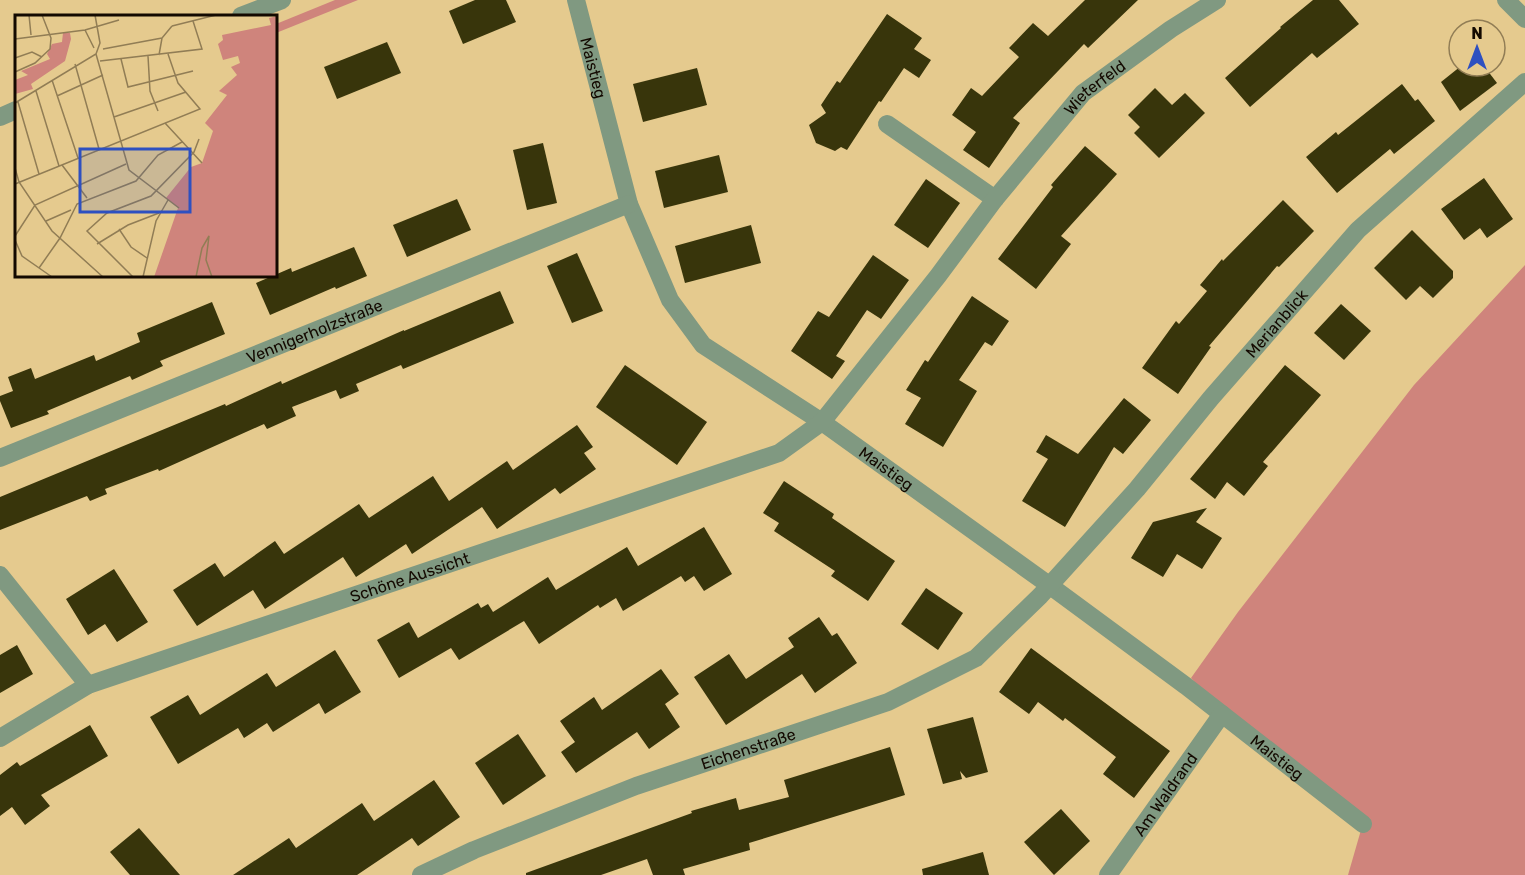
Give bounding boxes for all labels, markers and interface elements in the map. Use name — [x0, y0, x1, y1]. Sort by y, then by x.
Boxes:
inset map — [15, 15, 278, 278]
north arrow — [1447, 18, 1507, 78]
text: N — [1471, 24, 1483, 43]
street label: Maistieg — [577, 35, 611, 100]
street label: Wieterfeld — [1059, 56, 1129, 119]
street label: Merianblick — [1241, 285, 1312, 361]
street label: Vennigerholzstraße — [243, 295, 385, 367]
street label: Maistieg — [856, 442, 917, 494]
street label: Schöne Aussicht — [347, 548, 472, 606]
street label: Eichenstraße — [698, 724, 798, 773]
street label: Maistieg — [1247, 730, 1308, 784]
street label: Am Waldrand — [1129, 749, 1201, 839]

